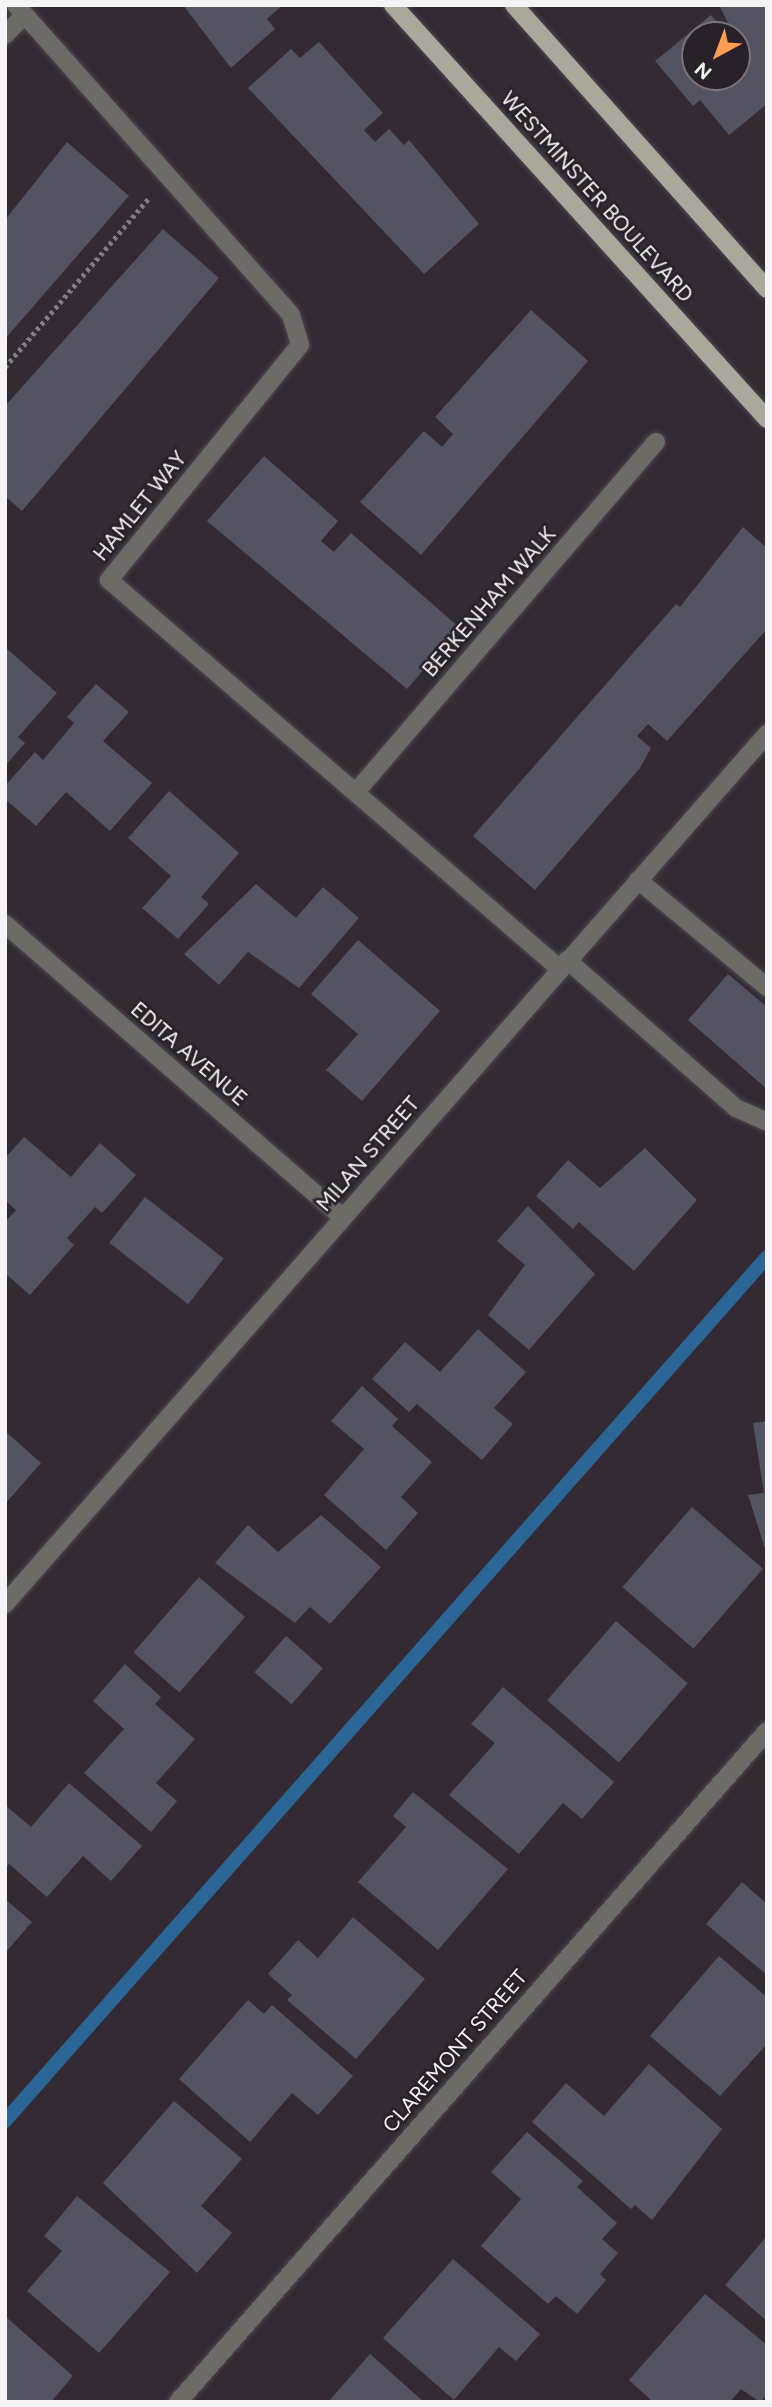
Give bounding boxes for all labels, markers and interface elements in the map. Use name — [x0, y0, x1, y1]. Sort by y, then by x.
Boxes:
north arrow — [681, 21, 751, 91]
text: N — [690, 57, 716, 84]
street label: WESTMINSTER BOULEVARD — [496, 86, 698, 308]
street label: HAMLET WAY — [88, 446, 192, 566]
street label: BERKENHAM WALK — [417, 522, 561, 682]
street label: EDITA AVENUE — [126, 997, 252, 1111]
street label: MILAN STREET — [311, 1091, 425, 1217]
street label: CLAREMONT STREET — [378, 1965, 532, 2137]

